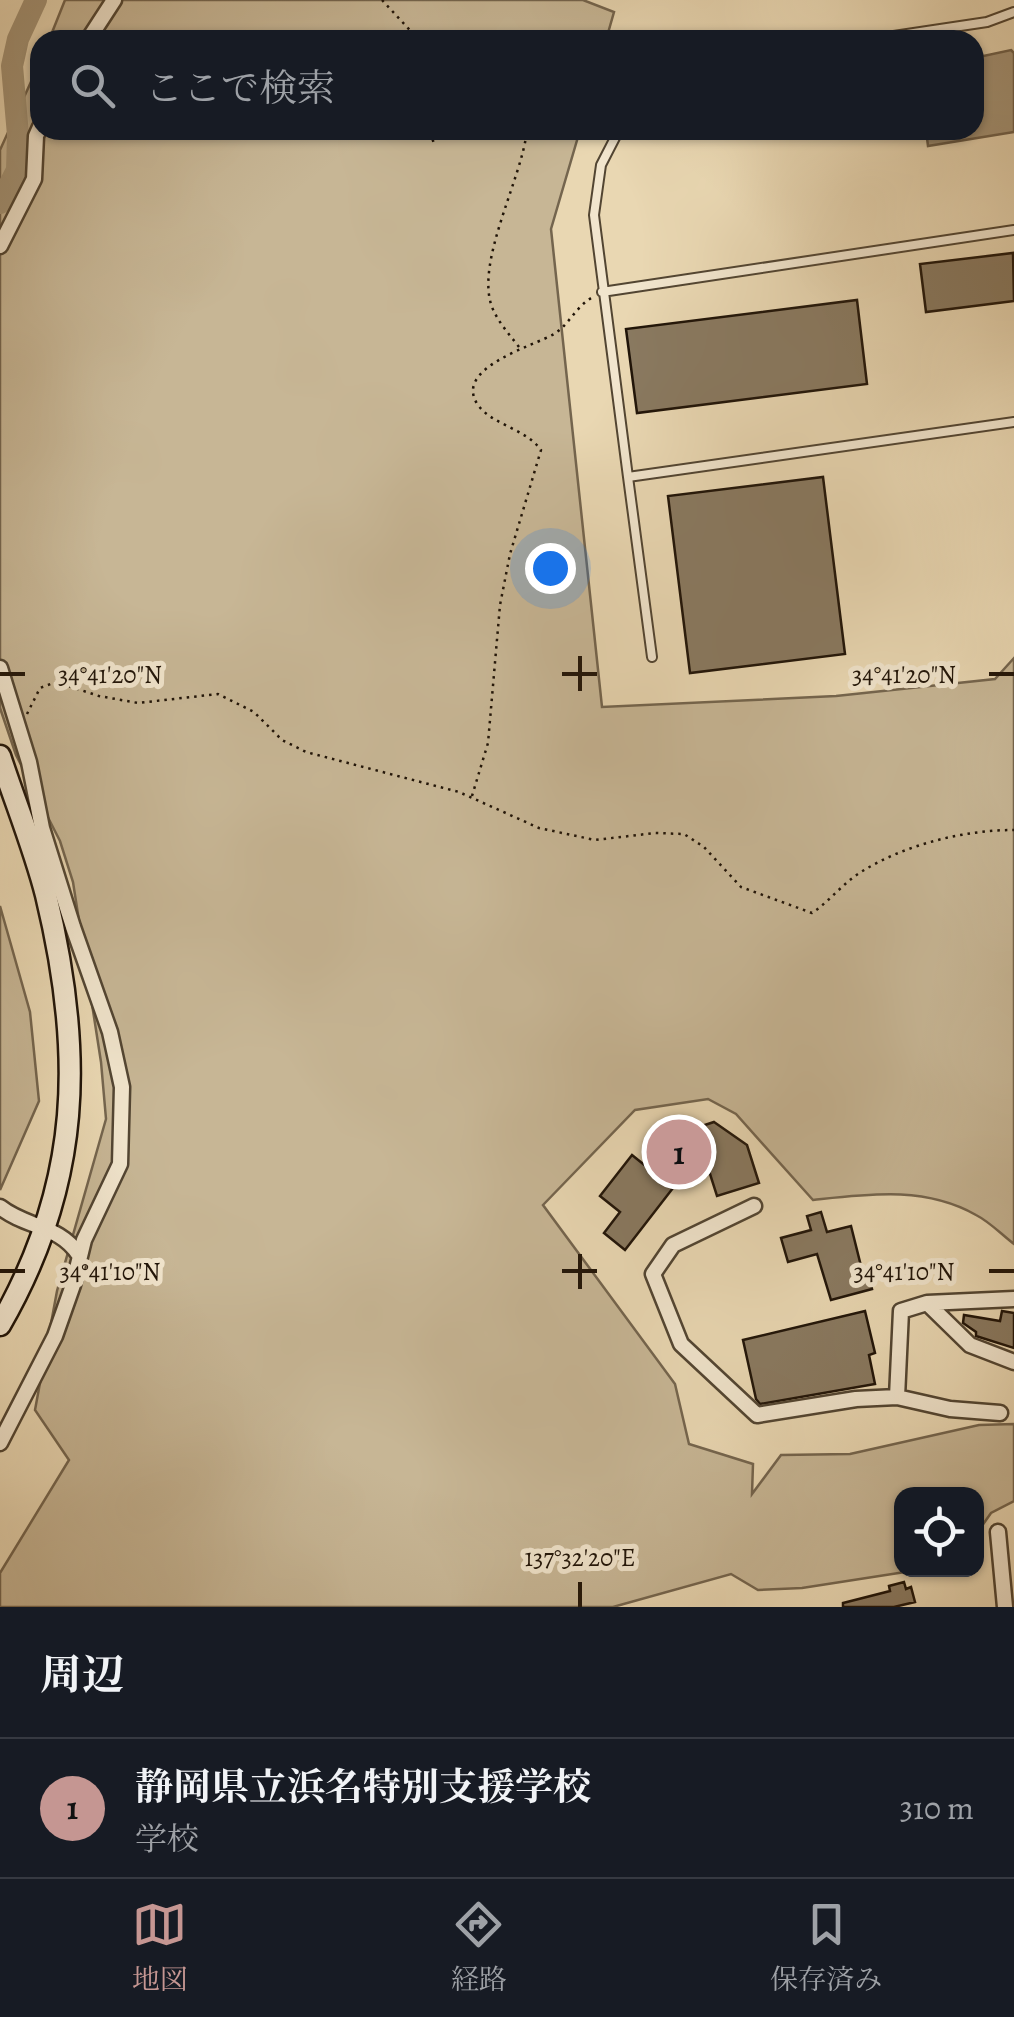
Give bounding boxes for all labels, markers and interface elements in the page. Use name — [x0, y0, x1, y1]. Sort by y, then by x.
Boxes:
search box — [30, 30, 984, 140]
icon: search — [65, 58, 120, 113]
text: ここで検索 — [145, 62, 335, 114]
your location — [525, 543, 576, 594]
text: 34°41'20"N — [58, 658, 162, 692]
text: 34°41'20"N — [852, 658, 956, 692]
pin: 1 — [646, 1114, 712, 1190]
text: 34°41'10"N — [60, 1255, 160, 1289]
text: 34°41'10"N — [854, 1255, 954, 1289]
map controls — [894, 1487, 984, 1577]
button: locate — [894, 1487, 984, 1577]
text: 137°32'20"E — [524, 1541, 636, 1575]
text: 周辺 — [40, 1646, 124, 1703]
text: 静岡県立浜名特別支援学校 — [135, 1761, 591, 1813]
text: 1 — [67, 1786, 78, 1830]
text: 310 m — [900, 1786, 974, 1830]
text: 学校 — [135, 1817, 199, 1861]
tab: 地図 — [132, 1897, 188, 1999]
tab: 経路 — [451, 1897, 507, 1999]
tab: 保存済み — [770, 1897, 882, 1999]

